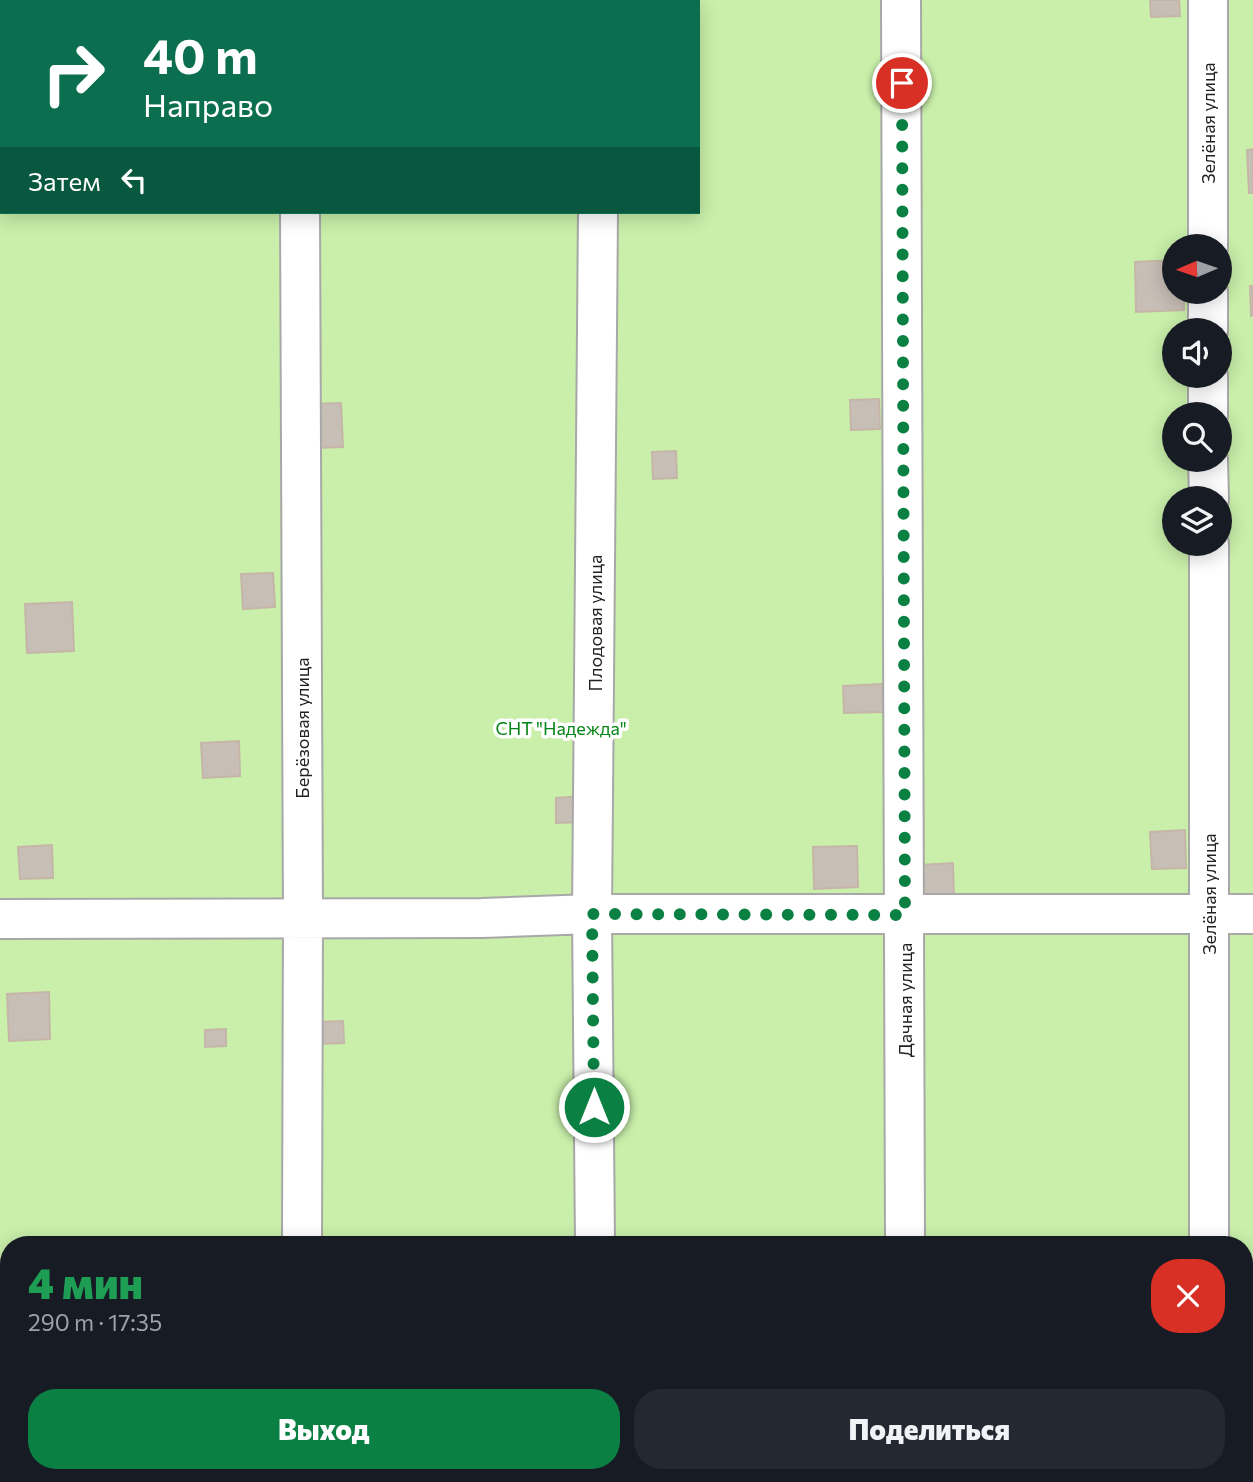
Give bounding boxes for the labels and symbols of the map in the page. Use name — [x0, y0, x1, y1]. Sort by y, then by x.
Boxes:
pin — [872, 53, 932, 113]
street label: Зелёная улица — [1197, 62, 1219, 184]
north arrow — [1162, 234, 1232, 304]
street label: Плодовая улица — [584, 555, 606, 691]
street label: Берёзовая улица — [291, 657, 313, 799]
park label: СНТ "Надежда" — [495, 717, 627, 739]
street label: Зелёная улица — [1198, 833, 1220, 955]
street label: Дачная улица — [894, 943, 916, 1057]
position arrow — [557, 1070, 631, 1144]

